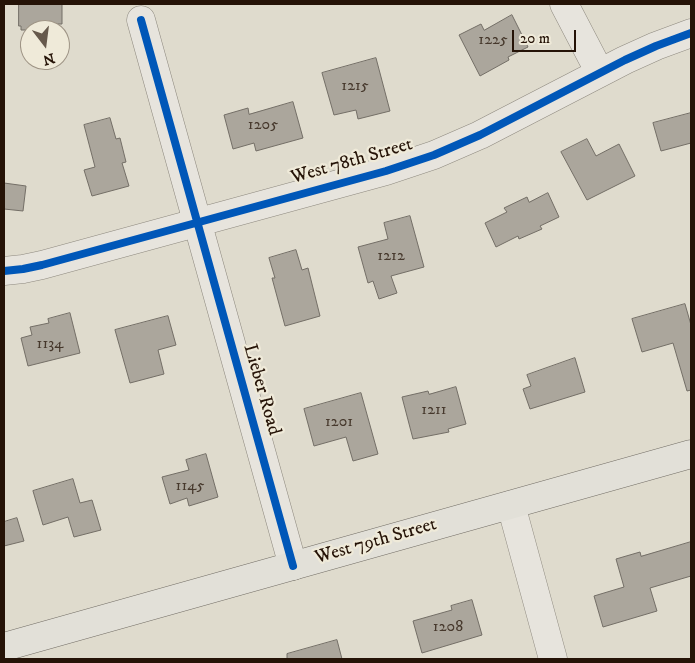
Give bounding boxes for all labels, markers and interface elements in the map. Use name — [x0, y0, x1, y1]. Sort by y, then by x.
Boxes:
north arrow — [20, 20, 70, 70]
scale bar — [515, 20, 579, 52]
text: 20 m — [520, 29, 550, 48]
house number: 1225 — [478, 31, 508, 51]
text: N — [41, 48, 57, 69]
house number: 1215 — [341, 77, 369, 97]
house number: 1205 — [248, 116, 278, 136]
street label: West 78th Street — [289, 134, 415, 190]
house number: 1212 — [377, 247, 405, 267]
house number: 1134 — [37, 335, 63, 355]
street label: Lieber Road — [237, 342, 285, 438]
house number: 1211 — [421, 401, 447, 421]
house number: 1201 — [325, 413, 353, 433]
house number: 1145 — [176, 477, 204, 497]
street label: West 79th Street — [313, 514, 439, 570]
house number: 1208 — [433, 618, 463, 638]

